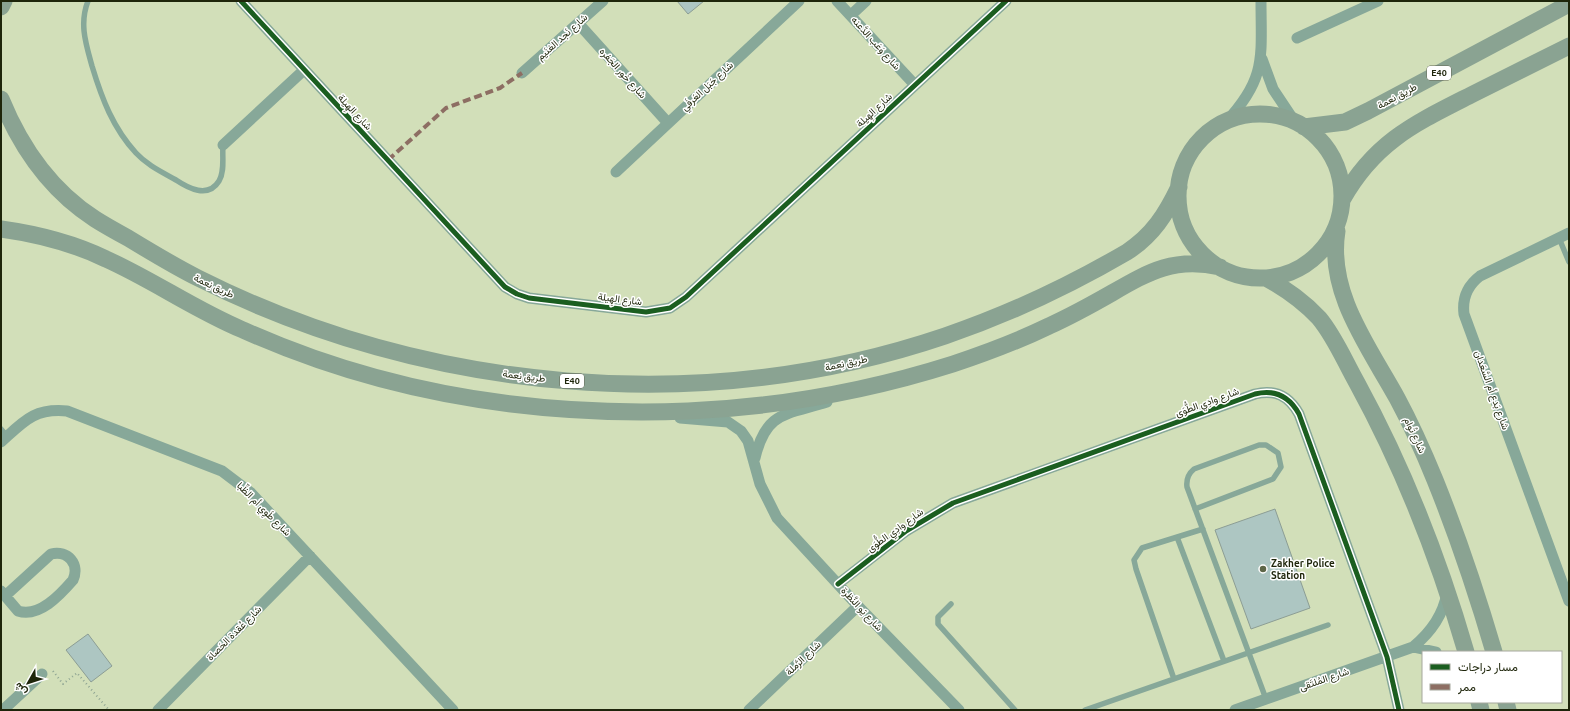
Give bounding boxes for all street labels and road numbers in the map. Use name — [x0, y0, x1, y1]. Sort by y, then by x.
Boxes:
street label: شارع نَجد الغنَيم — [535, 11, 590, 63]
street label: شارع وَعَب الدَّعنه — [848, 13, 904, 73]
street label: شارع خُور الجَفره — [597, 45, 649, 101]
street label: شارع جَبَل العَرفَي — [679, 59, 737, 115]
road number: E40 — [1427, 66, 1451, 80]
street label: طريق نِعمة — [1375, 81, 1419, 112]
street label: شارع الهِيلة — [854, 91, 896, 132]
street label: شارع الهِيلة — [333, 92, 374, 134]
street label: طريق نِعمة — [192, 272, 236, 301]
street label: شارع الهِيلة — [597, 291, 643, 310]
street label: شارع بَدع أم السَّعَدان — [1472, 349, 1511, 432]
street label: طريق نِعمة — [824, 353, 869, 374]
street label: طريق نِعمة — [502, 368, 546, 385]
road number: E40 — [560, 374, 584, 388]
street label: شارع وادِي الطُّوَى — [1173, 383, 1241, 421]
street label: شارع تُوام — [1401, 415, 1428, 455]
street label: شارع طَوِي أم الظِّبا — [233, 478, 295, 540]
street label: شارع وادِي الطُّوَى — [863, 504, 927, 556]
street label: شارع يَو النَّظرة — [838, 584, 886, 634]
street label: شارع عُقدة الحَصاة — [204, 603, 264, 663]
street label: شارع الرَّملة — [783, 639, 824, 678]
street label: شارع المُلتَقى — [1298, 665, 1351, 694]

